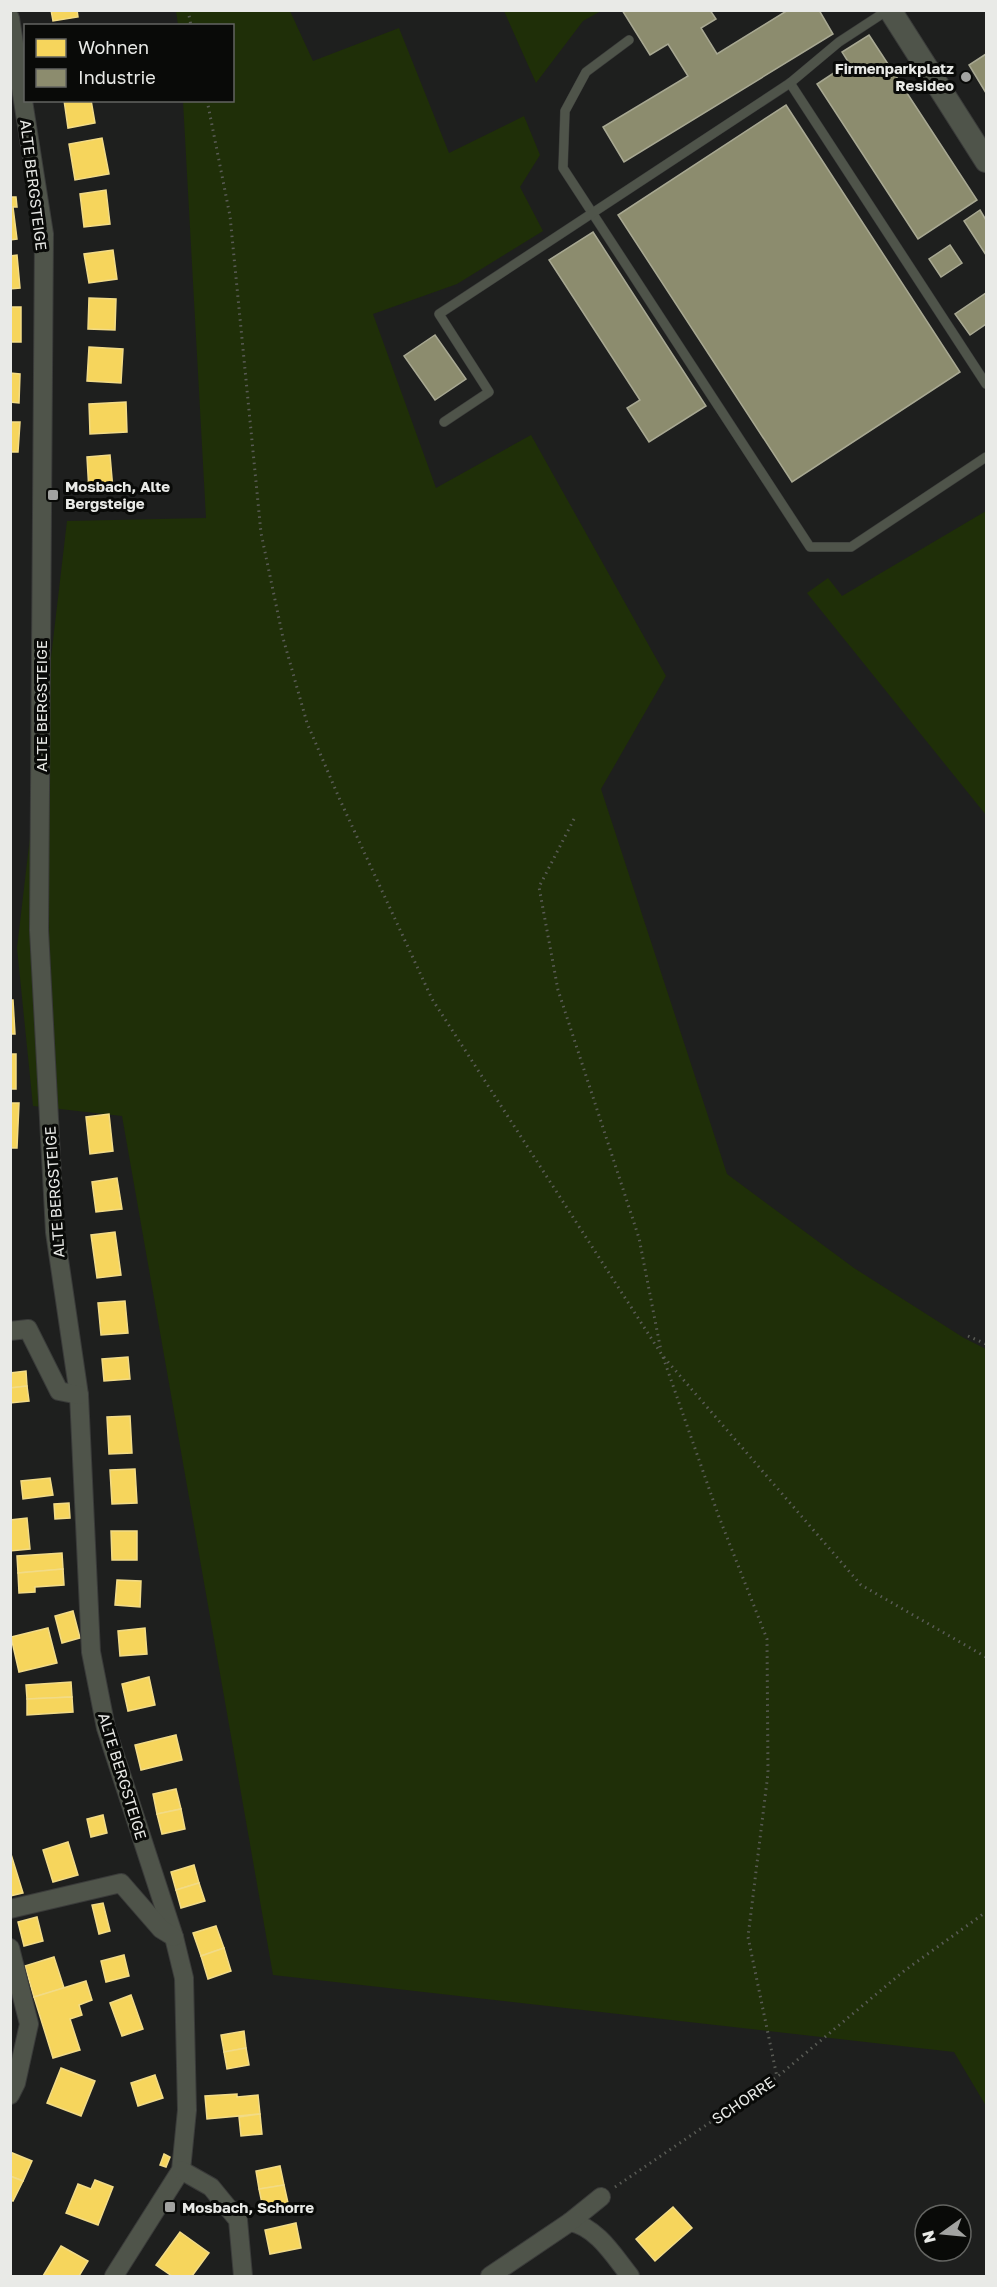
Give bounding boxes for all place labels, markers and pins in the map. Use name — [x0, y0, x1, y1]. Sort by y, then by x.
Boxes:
place label: Firmenparkplatz Resideo — [835, 59, 954, 94]
marker: Firmenparkplatz Resideo — [959, 70, 973, 84]
place label: Mosbach, Alte Bergsteige — [65, 477, 170, 512]
marker: Mosbach, Alte Bergsteige — [46, 488, 60, 502]
place label: Mosbach, Schorre — [182, 2198, 314, 2216]
marker: Mosbach, Schorre — [163, 2200, 177, 2214]

